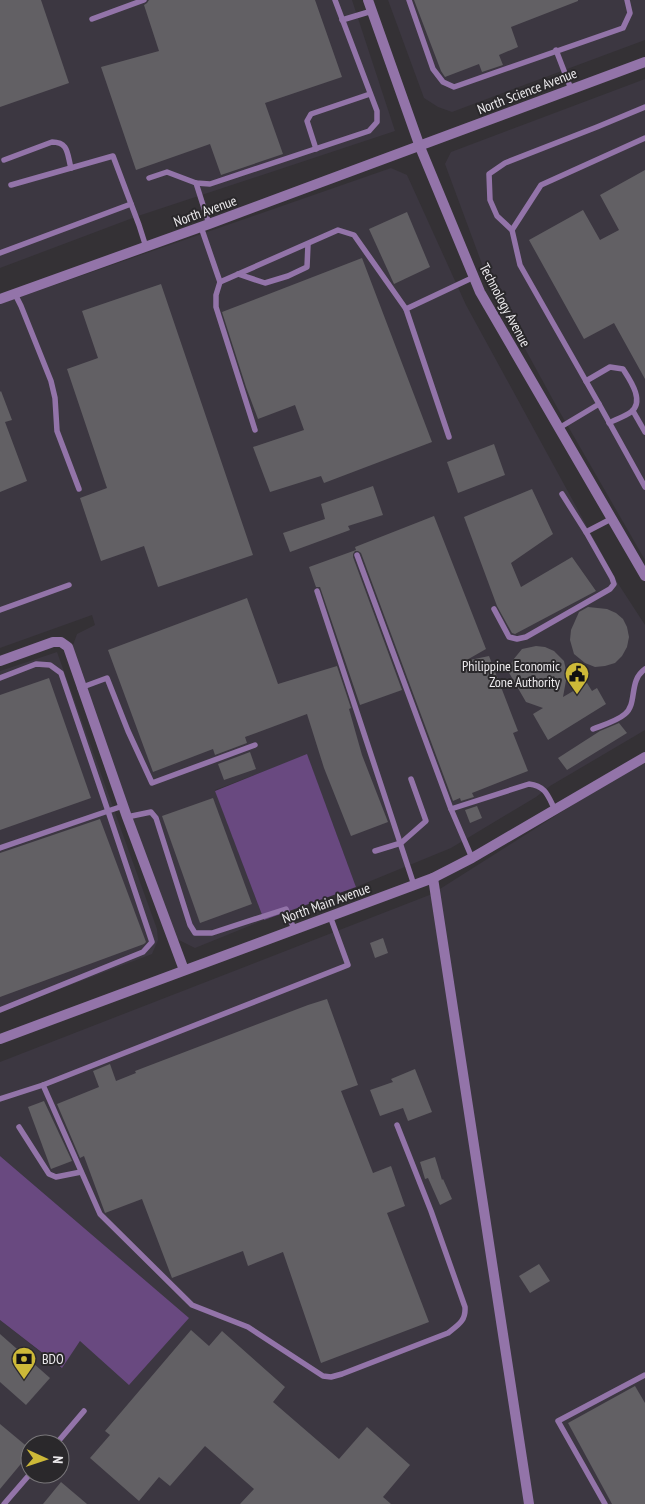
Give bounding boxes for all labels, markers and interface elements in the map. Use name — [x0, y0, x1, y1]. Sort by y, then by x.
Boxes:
street label: North Science Avenue — [475, 64, 580, 118]
street label: North Avenue — [171, 191, 239, 231]
street label: Technology Avenue — [475, 260, 535, 350]
place label: Philippine Economic Zone Authority — [462, 657, 561, 691]
public building icon: Philippine Economic Zone Authority — [564, 661, 590, 695]
street label: North Main Avenue — [279, 879, 373, 927]
bank icon: BDO — [11, 1346, 37, 1380]
place label: BDO — [42, 1350, 64, 1368]
north arrow — [20, 1434, 70, 1484]
text: N — [49, 1455, 67, 1464]

